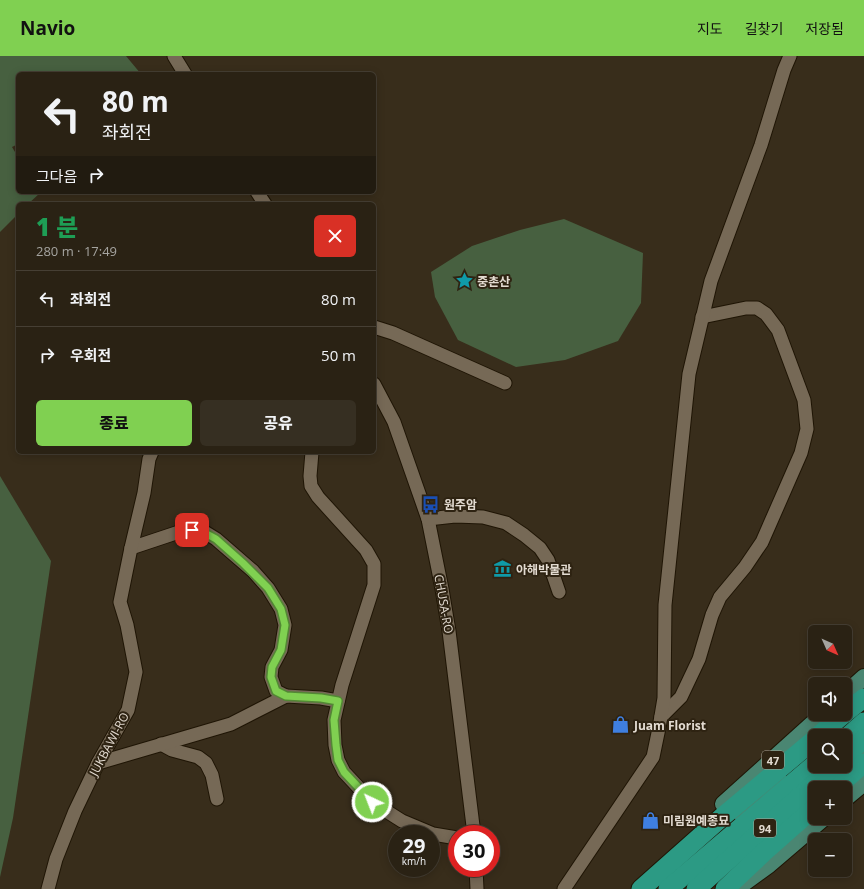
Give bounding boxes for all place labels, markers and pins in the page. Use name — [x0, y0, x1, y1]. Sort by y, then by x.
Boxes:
place icon: 중촌산 — [454, 271, 474, 291]
place label: 중촌산 — [477, 273, 510, 290]
bus stop icon: 원주암 — [421, 494, 441, 514]
place label: 원주암 — [444, 496, 477, 513]
pin — [175, 513, 209, 547]
museum icon: 아해박물관 — [493, 559, 513, 579]
place label: 아해박물관 — [516, 561, 571, 578]
shop icon: Juam Florist — [611, 715, 631, 735]
place label: Juam Florist — [633, 717, 706, 734]
shop icon: 미림원예종묘 — [640, 810, 660, 830]
place label: 미림원예종묘 — [663, 812, 729, 829]

